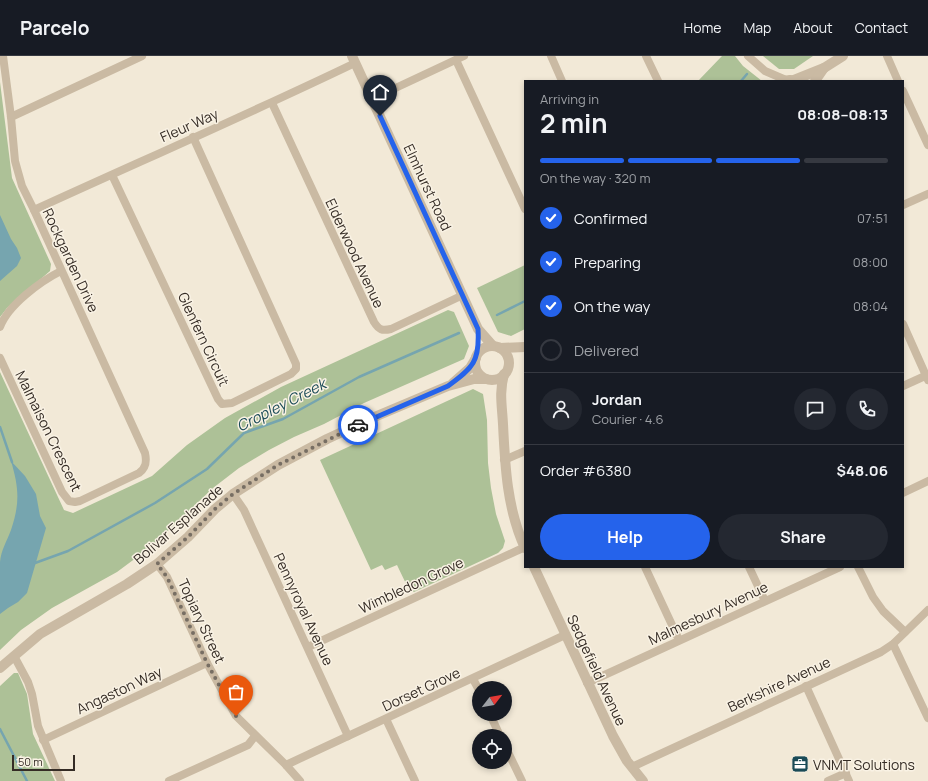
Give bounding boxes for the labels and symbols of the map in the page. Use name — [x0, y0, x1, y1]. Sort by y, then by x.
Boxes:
pin — [363, 75, 397, 116]
street label: Fleur Way — [157, 103, 222, 146]
street label: Elmhurst Road — [400, 141, 456, 233]
street label: Elderwood Avenue — [321, 195, 389, 311]
street label: Rockgarden Drive — [39, 205, 103, 315]
street label: Glenfern Circuit — [174, 289, 234, 389]
street label: Malmaison Crescent — [11, 367, 87, 495]
water label: Cropley Creek — [233, 372, 332, 437]
courier — [338, 405, 378, 445]
street label: Bolivar Esplanade — [129, 480, 227, 568]
street label: Pennyroyal Avenue — [270, 550, 338, 668]
street label: Wimbledon Grove — [356, 552, 466, 618]
street label: Topiary Street — [174, 576, 230, 667]
street label: Malmesbury Avenue — [645, 577, 771, 649]
street label: Sedgefield Avenue — [563, 611, 631, 729]
street label: Berkshire Avenue — [725, 652, 833, 716]
street label: Angaston Way — [73, 662, 165, 718]
street label: Dorset Grove — [379, 663, 463, 715]
pin — [219, 675, 253, 716]
north arrow — [472, 681, 512, 721]
scale bar — [12, 753, 75, 772]
office icon: VNMT Solutions — [790, 754, 810, 774]
place label: VNMT Solutions — [813, 755, 915, 774]

